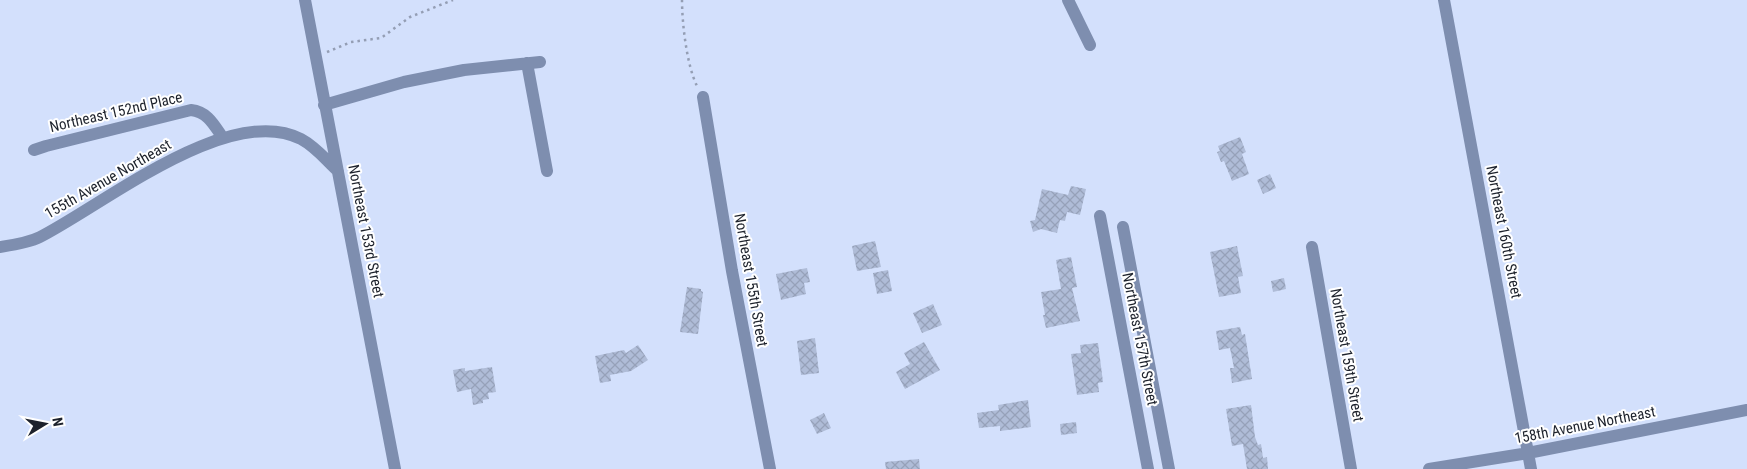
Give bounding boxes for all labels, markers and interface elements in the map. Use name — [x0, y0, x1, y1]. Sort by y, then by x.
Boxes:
street label: Northeast 152nd Place — [48, 88, 184, 136]
street label: 155th Avenue Northeast — [42, 135, 174, 223]
street label: Northeast 153rd Street — [344, 163, 388, 299]
street label: Northeast 160th Street — [1482, 164, 1526, 300]
street label: Northeast 155th Street — [730, 212, 772, 348]
street label: Northeast 157th Street — [1118, 271, 1162, 407]
street label: Northeast 159th Street — [1326, 287, 1368, 423]
north arrow — [20, 399, 70, 449]
street label: 158th Avenue Northeast — [1513, 403, 1657, 447]
text: N — [49, 416, 66, 427]

